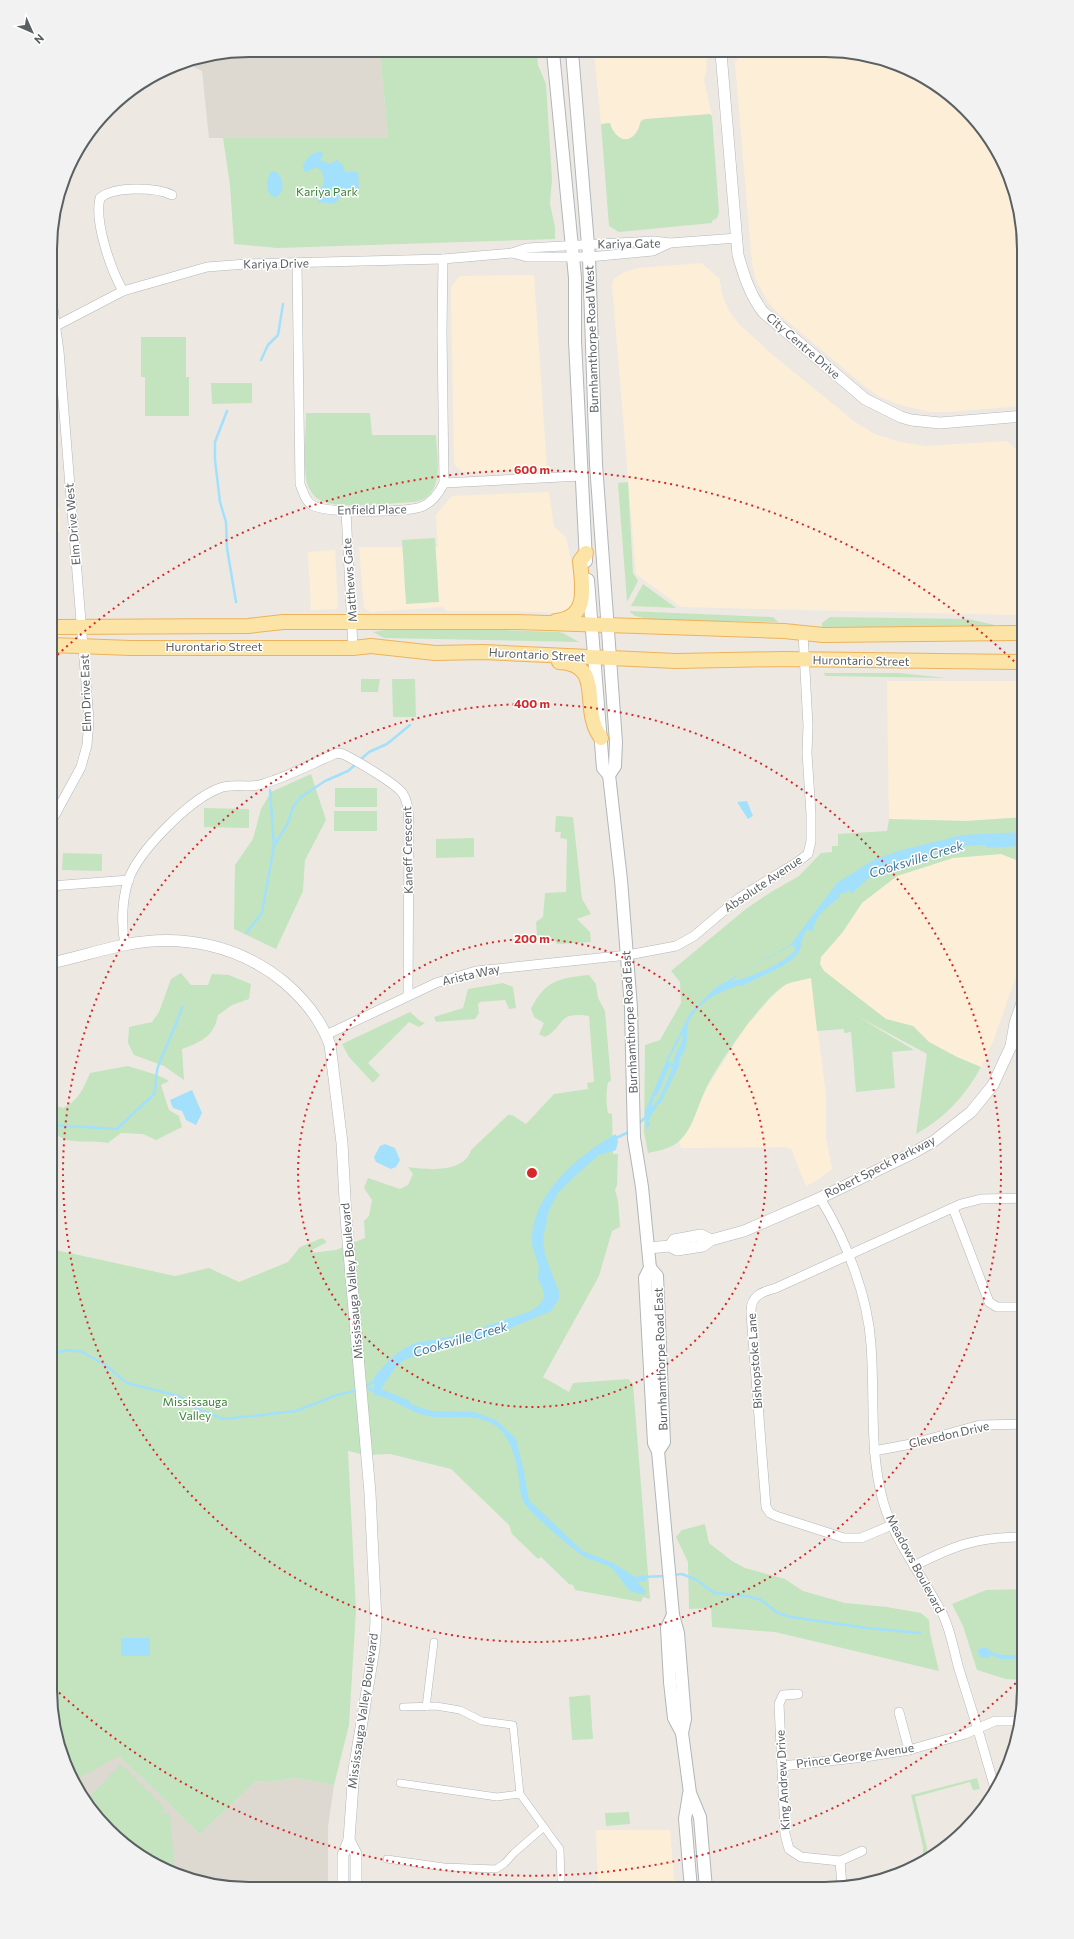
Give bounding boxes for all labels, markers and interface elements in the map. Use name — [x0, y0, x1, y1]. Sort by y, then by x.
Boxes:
north arrow — [12, 12, 52, 52]
text: N — [32, 32, 47, 47]
park label: Kariya Park — [296, 184, 358, 198]
street label: Kariya Gate — [597, 235, 661, 251]
street label: Kariya Drive — [243, 255, 309, 271]
street label: Burnhamthorpe Road West — [581, 265, 601, 413]
street label: City Centre Drive — [764, 309, 843, 381]
text: 600 m — [514, 462, 550, 476]
street label: Elm Drive West — [61, 482, 83, 566]
street label: Enfield Place — [337, 501, 407, 517]
street label: Matthews Gate — [339, 538, 359, 623]
street label: Hurontario Street — [166, 639, 262, 653]
street label: Hurontario Street — [488, 644, 586, 664]
street label: Hurontario Street — [813, 652, 910, 668]
street label: Elm Drive East — [77, 654, 93, 732]
text: 400 m — [514, 696, 550, 710]
street label: Kaneff Crescent — [399, 806, 415, 894]
water label: Cooksville Creek — [867, 837, 966, 881]
street label: Absolute Avenue — [721, 852, 804, 914]
text: 200 m — [514, 931, 550, 945]
street label: Burnhamthorpe Road East — [618, 950, 640, 1094]
street label: Arista Way — [440, 961, 501, 987]
street label: Robert Speck Parkway — [822, 1132, 937, 1200]
centre of rings — [525, 1166, 539, 1180]
street label: Mississauga Valley Boulevard — [337, 1202, 365, 1360]
street label: Burnhamthorpe Road East — [651, 1287, 669, 1431]
street label: Bishopstoke Lane — [744, 1313, 764, 1409]
water label: Cooksville Creek — [411, 1318, 510, 1360]
park label: Mississauga Valley — [162, 1394, 228, 1422]
street label: Clevedon Drive — [907, 1418, 990, 1450]
street label: Meadows Boulevard — [884, 1512, 948, 1615]
street label: Mississauga Valley Boulevard — [344, 1632, 380, 1789]
street label: King Andrew Drive — [772, 1729, 792, 1831]
street label: Prince George Avenue — [795, 1740, 915, 1770]

